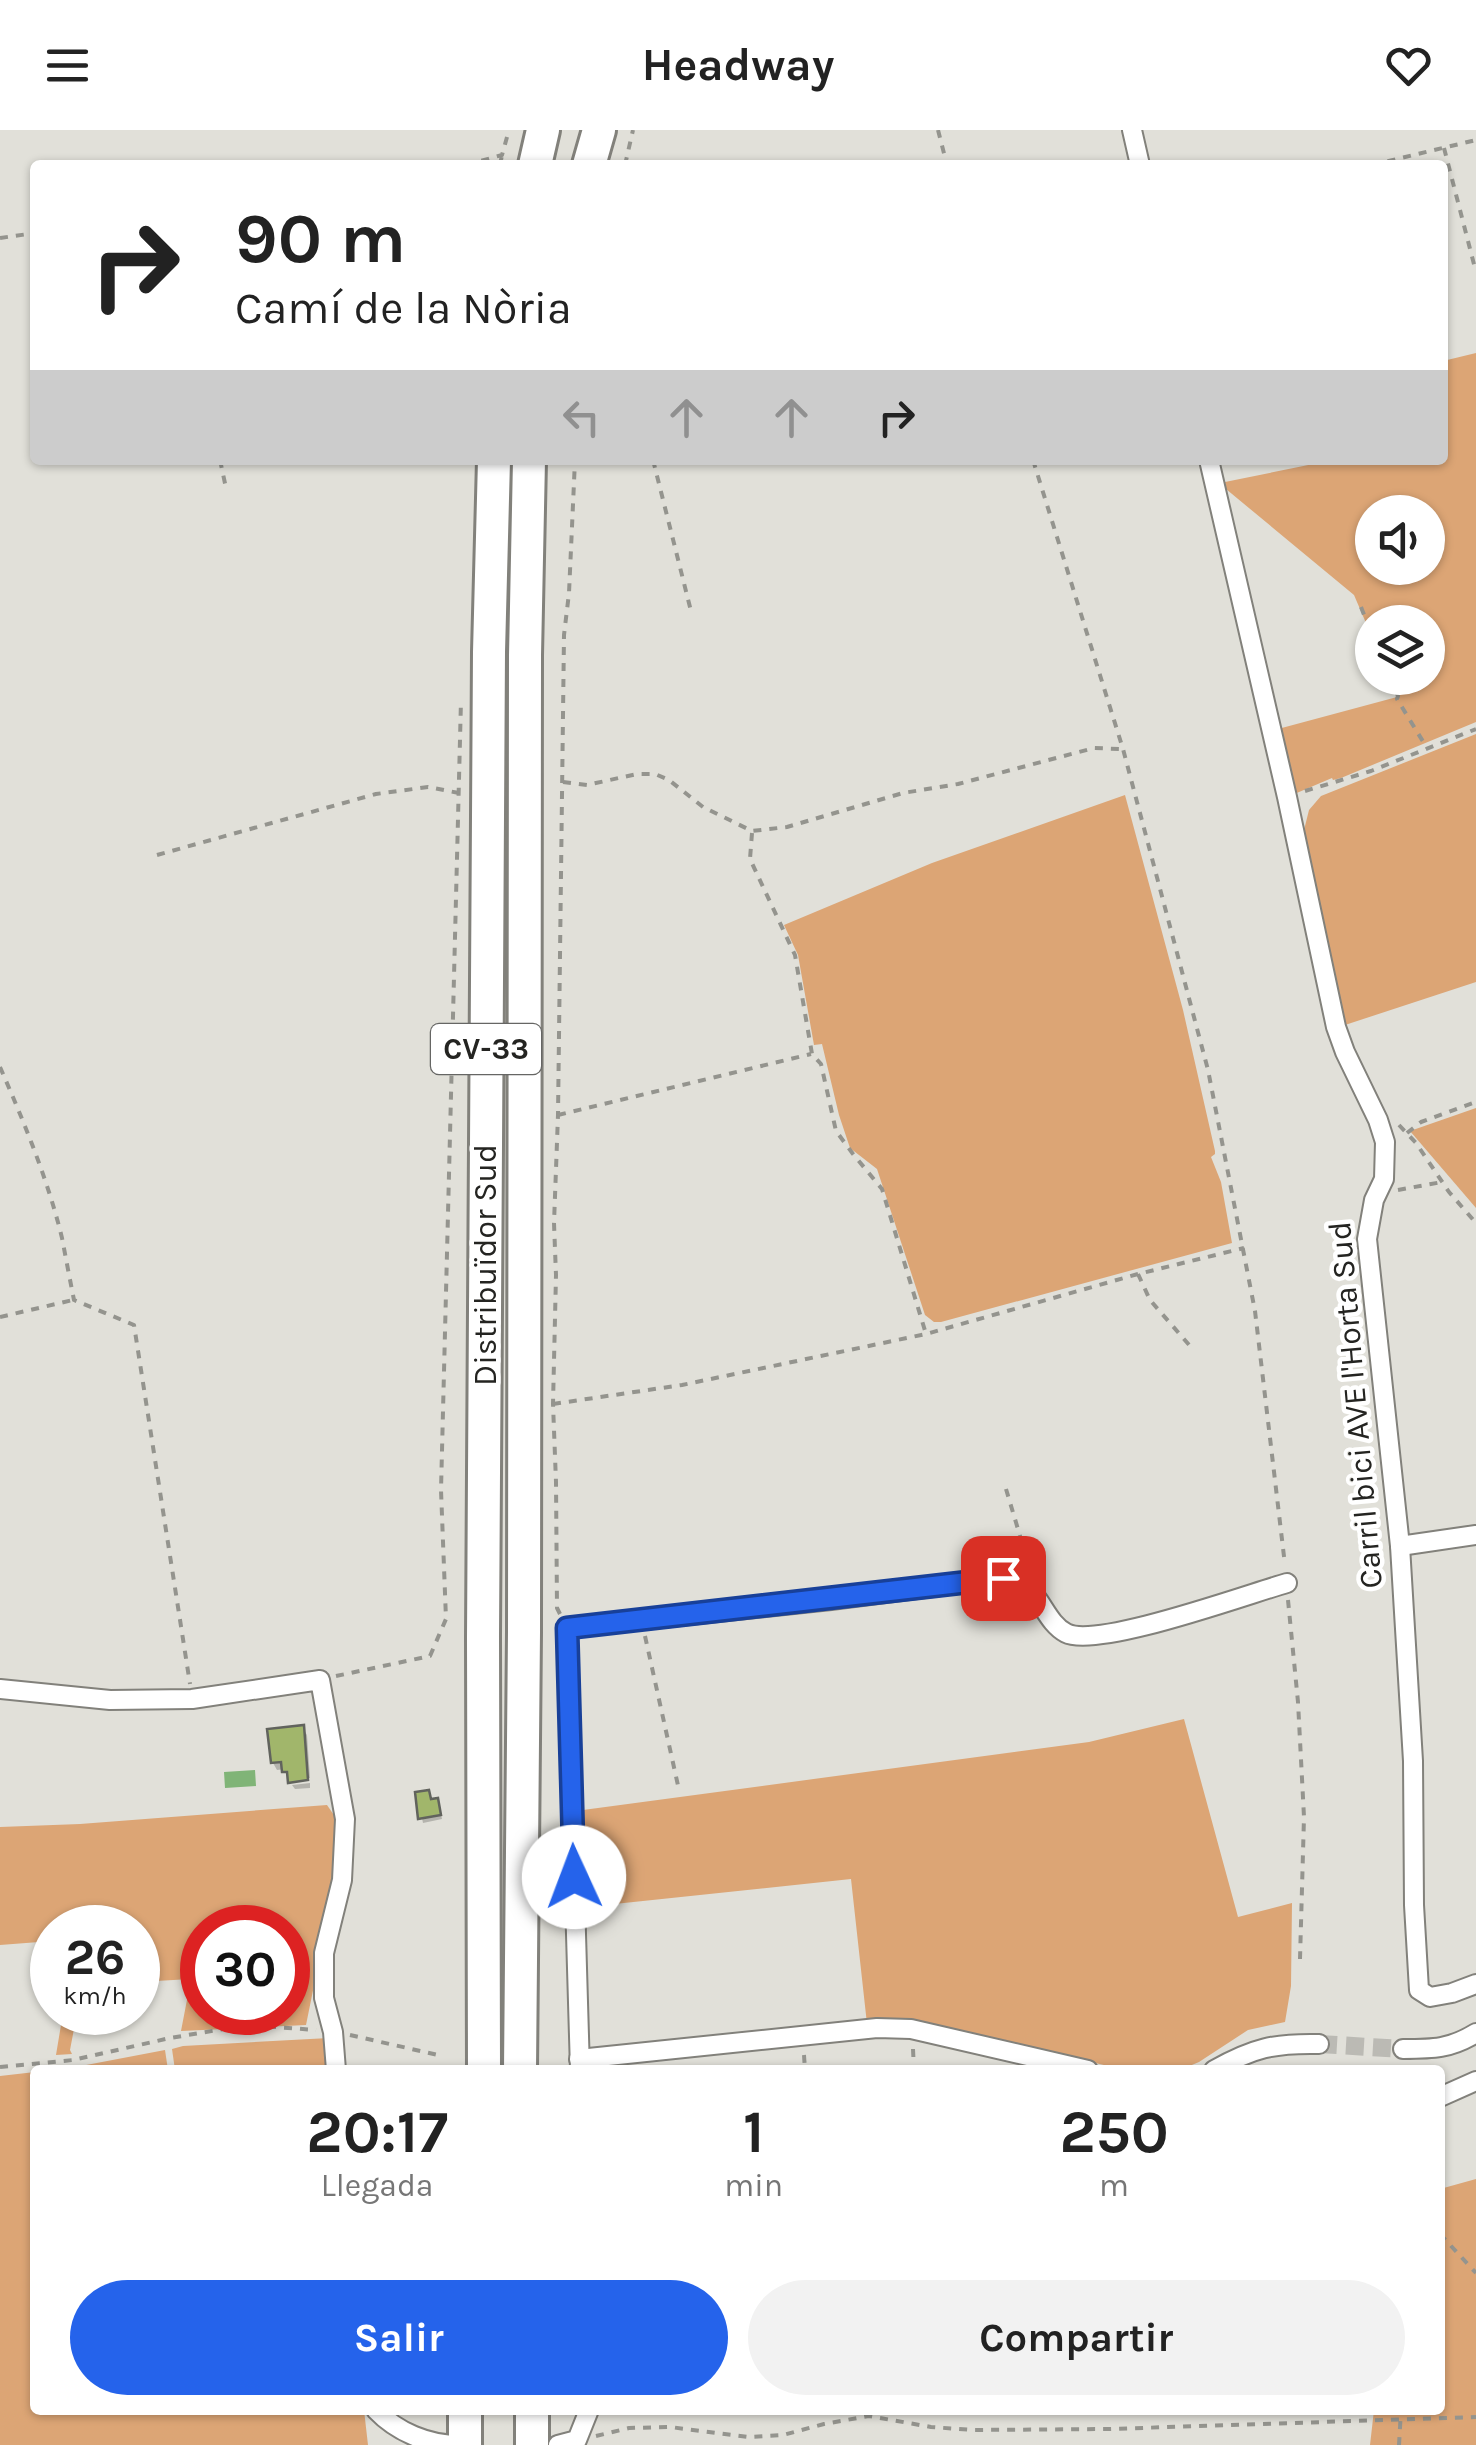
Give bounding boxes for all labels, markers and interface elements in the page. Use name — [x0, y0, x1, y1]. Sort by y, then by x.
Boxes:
icon: menu — [40, 38, 95, 93]
icon: heart — [1381, 38, 1436, 93]
text: Headway — [642, 39, 834, 91]
text: 90 m — [235, 198, 406, 280]
icon: right — [70, 200, 200, 330]
text: Camí de la Nòria — [235, 282, 572, 334]
icon: left — [554, 390, 609, 445]
icon: ahead — [659, 390, 714, 445]
icon: ahead — [764, 390, 819, 445]
icon: right — [869, 390, 924, 445]
map controls — [1355, 495, 1445, 695]
button: sound — [1355, 495, 1445, 585]
button: layers — [1355, 605, 1445, 695]
road number: CV-33 — [431, 1024, 541, 1074]
street label: Distribuïdor Sud — [467, 1144, 504, 1386]
street label: Carril bici AVE l'Horta Sud — [1321, 1220, 1390, 1590]
pin — [961, 1536, 1046, 1621]
icon: arrive — [976, 1551, 1031, 1606]
position arrow — [522, 1825, 626, 1929]
speed limit sign: 30 — [180, 1905, 310, 2035]
text: 26 — [65, 1928, 125, 1987]
text: km/h — [63, 1981, 127, 2010]
text: 20:17 — [306, 2097, 448, 2167]
text: 1 — [743, 2097, 764, 2167]
text: 250 — [1059, 2097, 1169, 2167]
text: Llegada — [321, 2167, 433, 2204]
text: min — [724, 2167, 783, 2204]
text: m — [1099, 2167, 1129, 2204]
button: Salir — [70, 2280, 728, 2395]
button: Compartir — [748, 2280, 1405, 2395]

